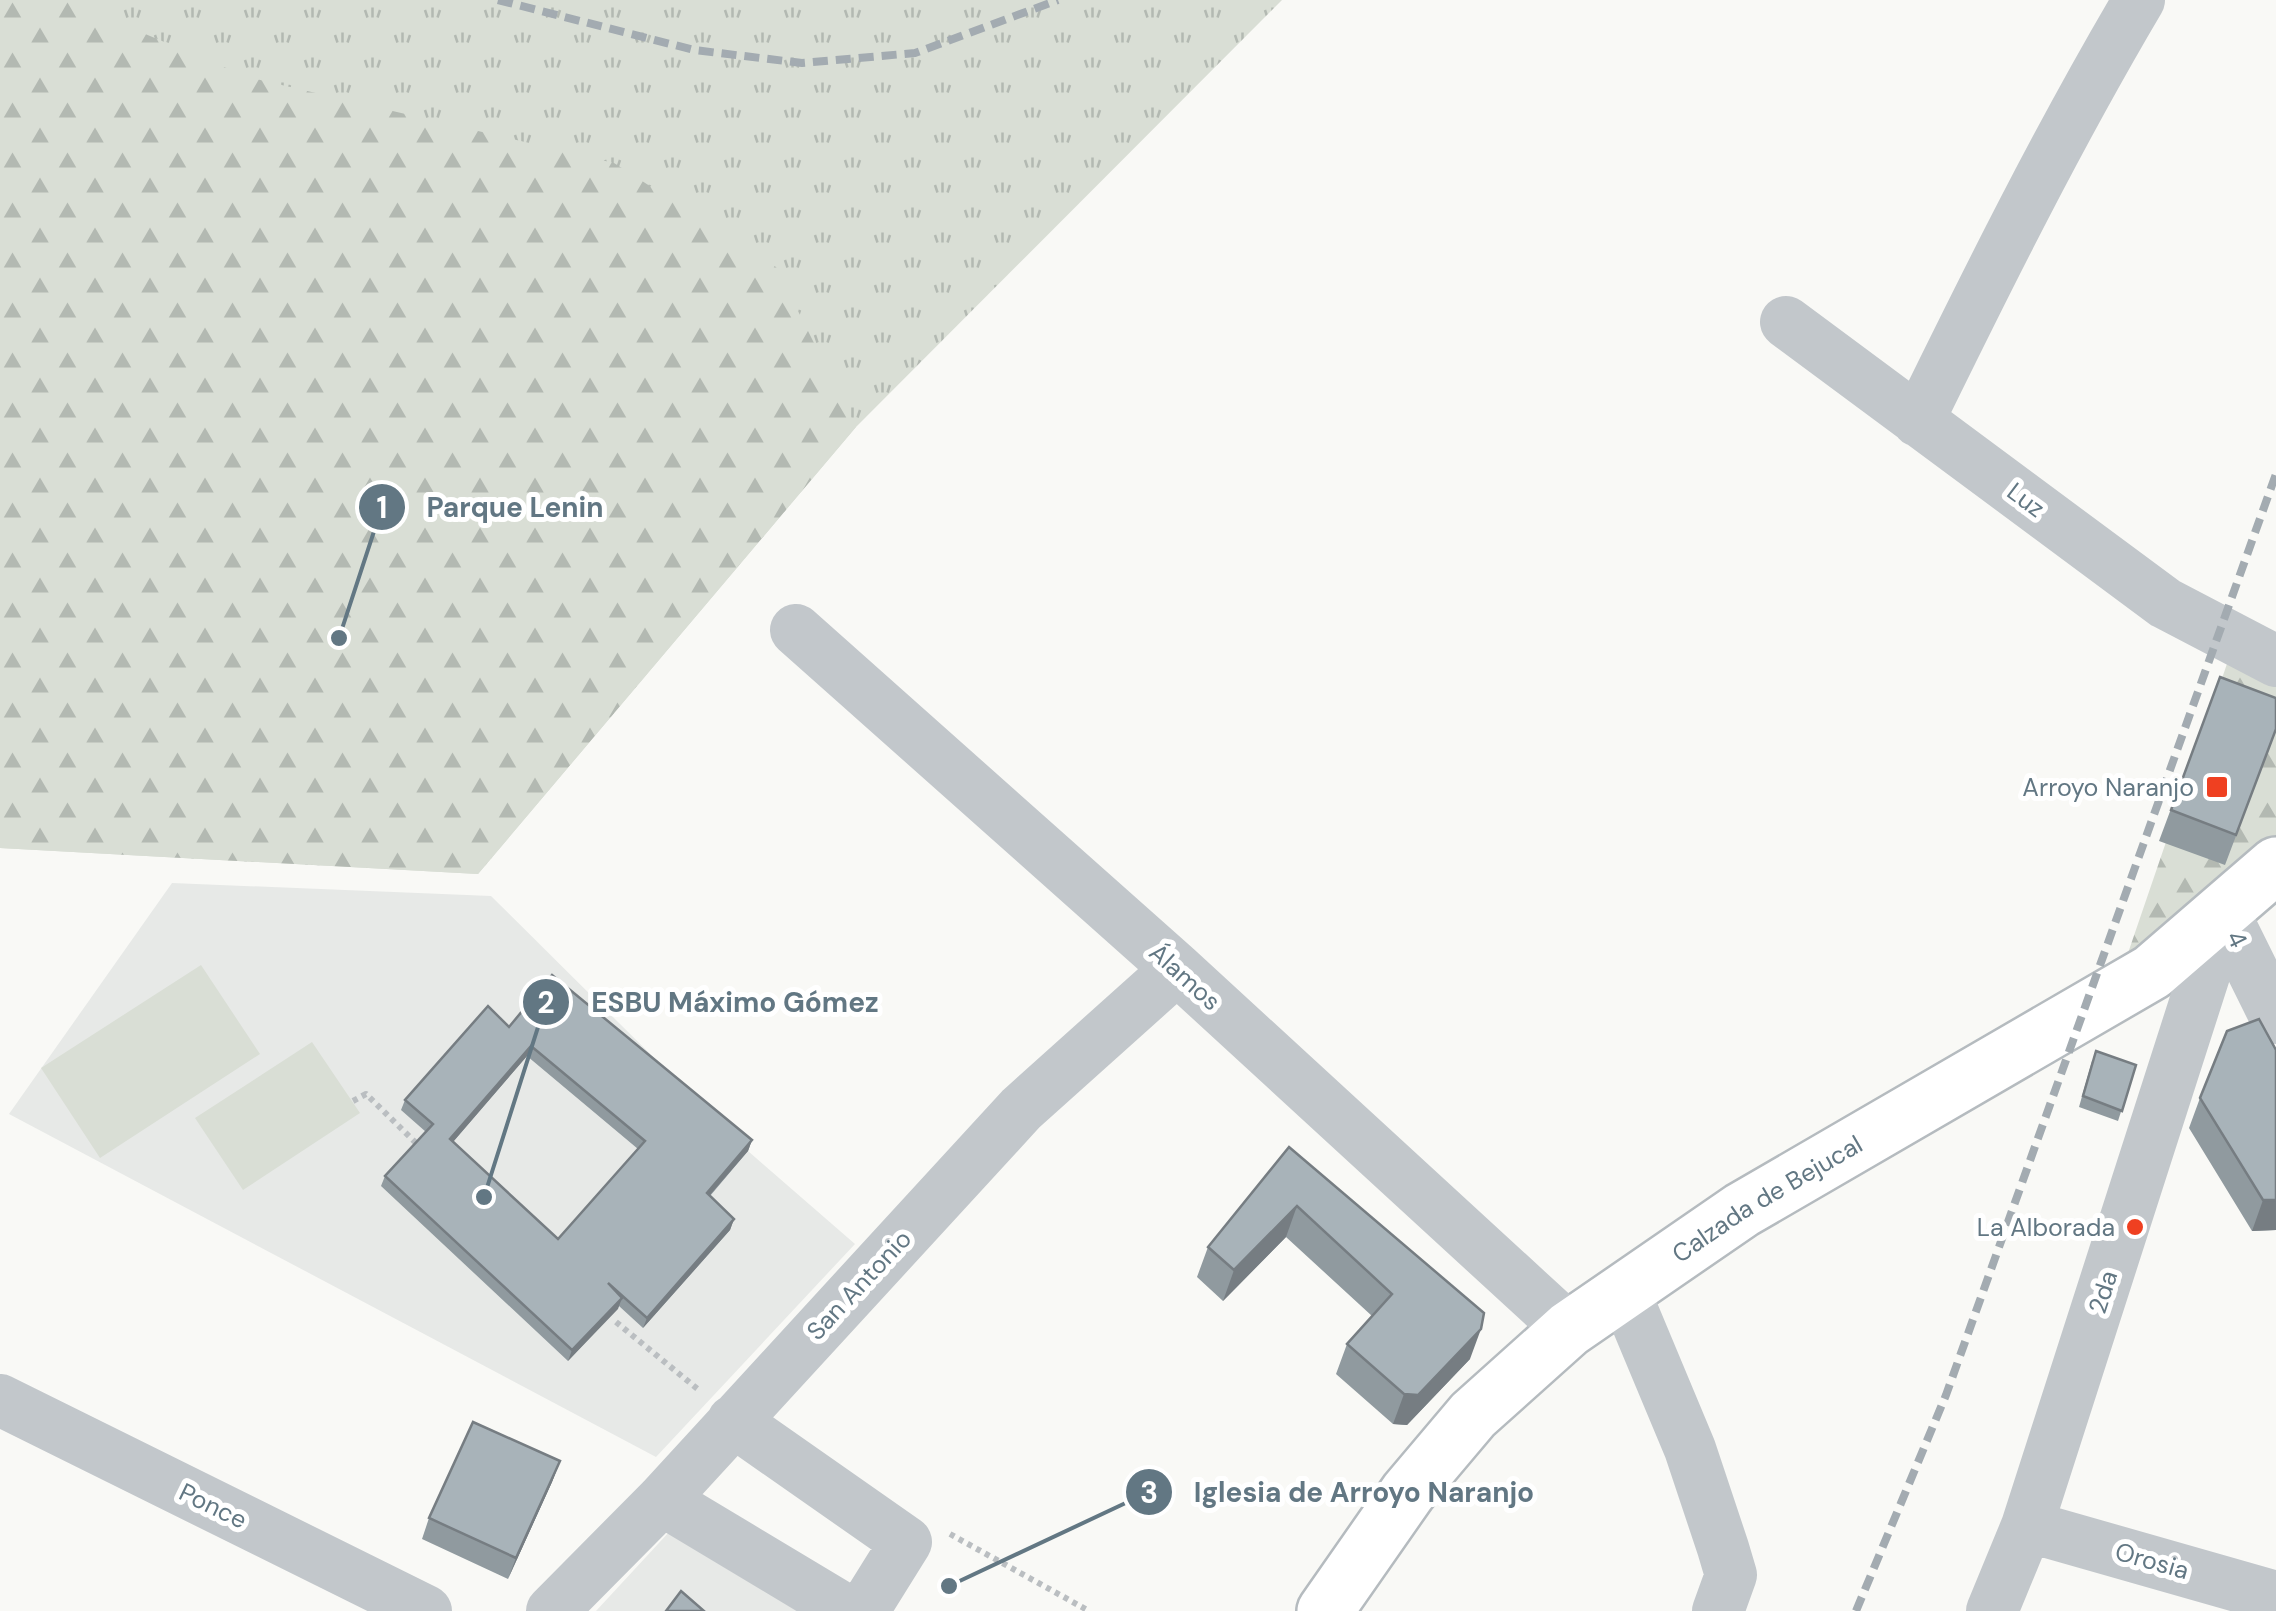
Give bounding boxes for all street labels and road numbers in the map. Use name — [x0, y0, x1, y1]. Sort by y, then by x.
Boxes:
street label: Luz — [2001, 475, 2051, 525]
street label: 4 — [2219, 925, 2255, 953]
street label: Álamos — [1142, 936, 1228, 1018]
street label: Calzada de Bejucal — [1665, 1127, 1868, 1270]
street label: San Antonio — [799, 1223, 919, 1347]
street label: 2da — [2081, 1266, 2125, 1318]
street label: Ponce — [174, 1476, 252, 1536]
street label: Orosia — [2111, 1535, 2193, 1587]

